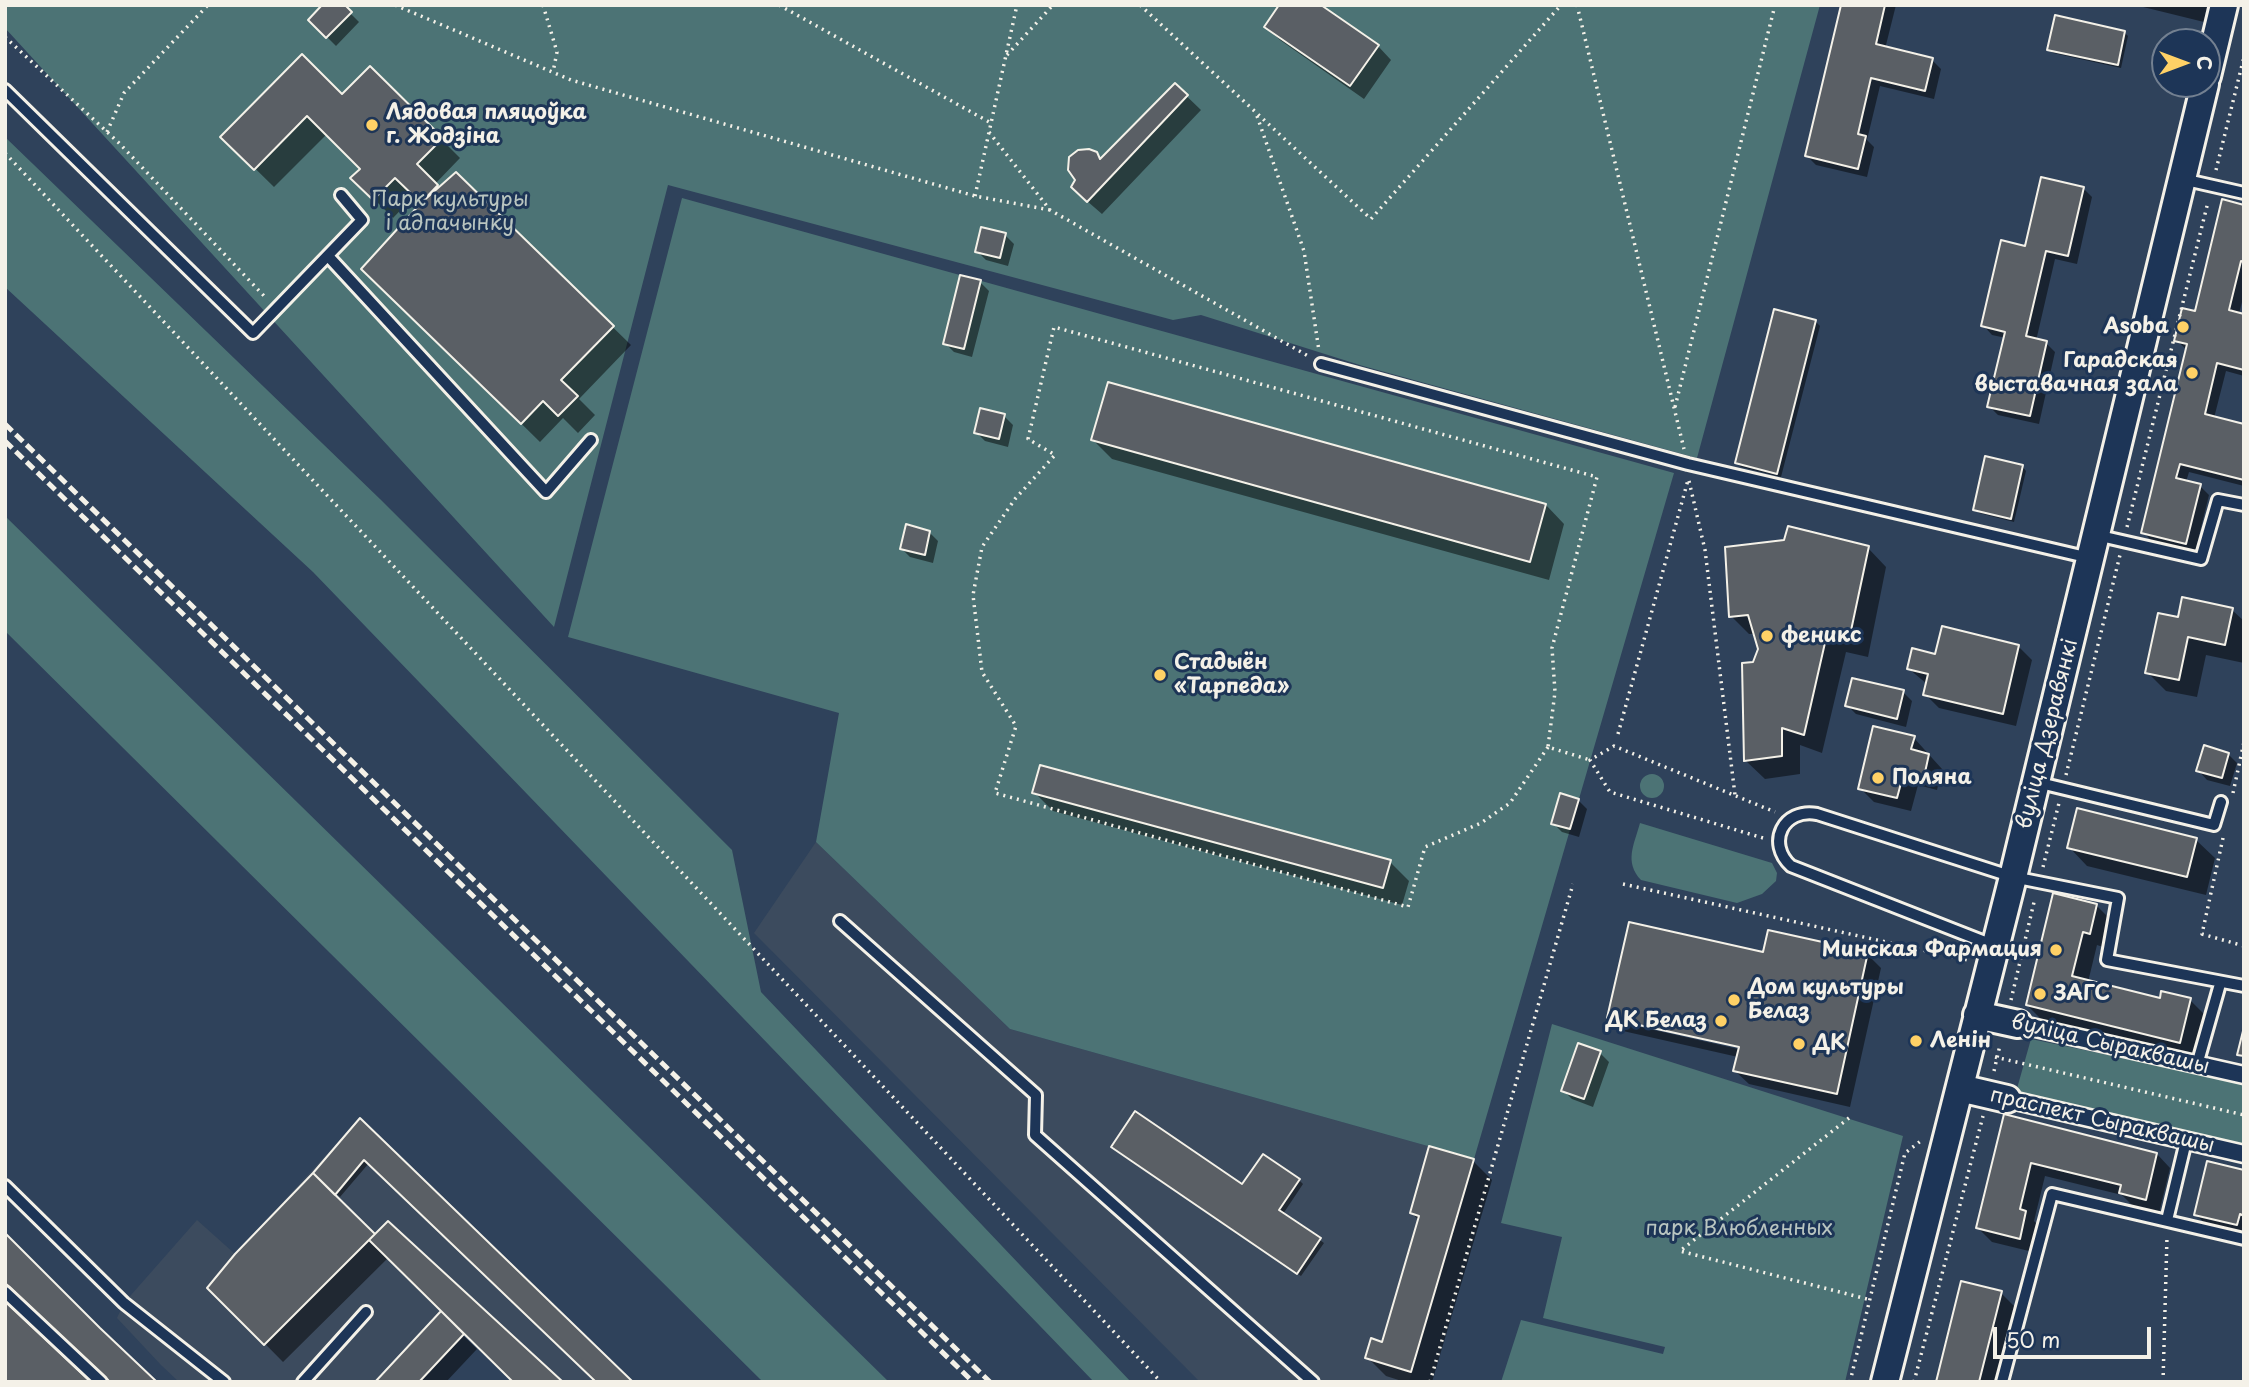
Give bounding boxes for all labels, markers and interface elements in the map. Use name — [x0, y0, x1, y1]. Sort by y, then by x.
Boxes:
north arrow — [2151, 28, 2221, 98]
text: С — [2191, 56, 2219, 70]
place label: Лядовая пляцоўка г. Жодзіна — [386, 100, 587, 150]
marker: Лядовая пляцоўка г. Жодзіна — [364, 117, 380, 133]
park label: Парк культуры і адпачынку — [371, 187, 529, 237]
place label: Asoba — [2103, 314, 2169, 340]
marker: Asoba — [2175, 319, 2191, 335]
place label: Гарадская выставачная зала — [1975, 348, 2178, 398]
marker: Гарадская выставачная зала — [2184, 365, 2200, 381]
place label: феникс — [1781, 623, 1862, 649]
marker: феникс — [1759, 628, 1775, 644]
street label: вуліца Дзеравянкі — [2012, 636, 2084, 832]
place label: Стадыён «Тарпеда» — [1174, 650, 1289, 700]
marker: Стадыён «Тарпеда» — [1152, 667, 1168, 683]
place label: Поляна — [1892, 765, 1972, 791]
marker: Поляна — [1870, 770, 1886, 786]
place label: Минская Фармация — [1822, 937, 2042, 963]
marker: Минская Фармация — [2048, 942, 2064, 958]
place label: Дом культуры Белаз — [1748, 975, 1904, 1025]
place label: ЗАГС — [2054, 981, 2110, 1007]
marker: ЗАГС — [2032, 986, 2048, 1002]
marker: Дом культуры Белаз — [1726, 992, 1742, 1008]
place label: ДК Белаз — [1606, 1008, 1707, 1034]
street label: вуліца Сыраквашы — [2008, 1010, 2212, 1080]
marker: ДК Белаз — [1713, 1013, 1729, 1029]
place label: Ленін — [1930, 1028, 1991, 1054]
place label: ДК — [1813, 1031, 1846, 1057]
marker: Ленін — [1908, 1033, 1924, 1049]
marker: ДК — [1791, 1036, 1807, 1052]
street label: праспект Сыраквашы — [1987, 1083, 2217, 1159]
park label: парк Влюбленных — [1645, 1216, 1833, 1242]
scale bar — [1997, 1314, 2154, 1358]
text: 50 m — [2006, 1323, 2060, 1355]

